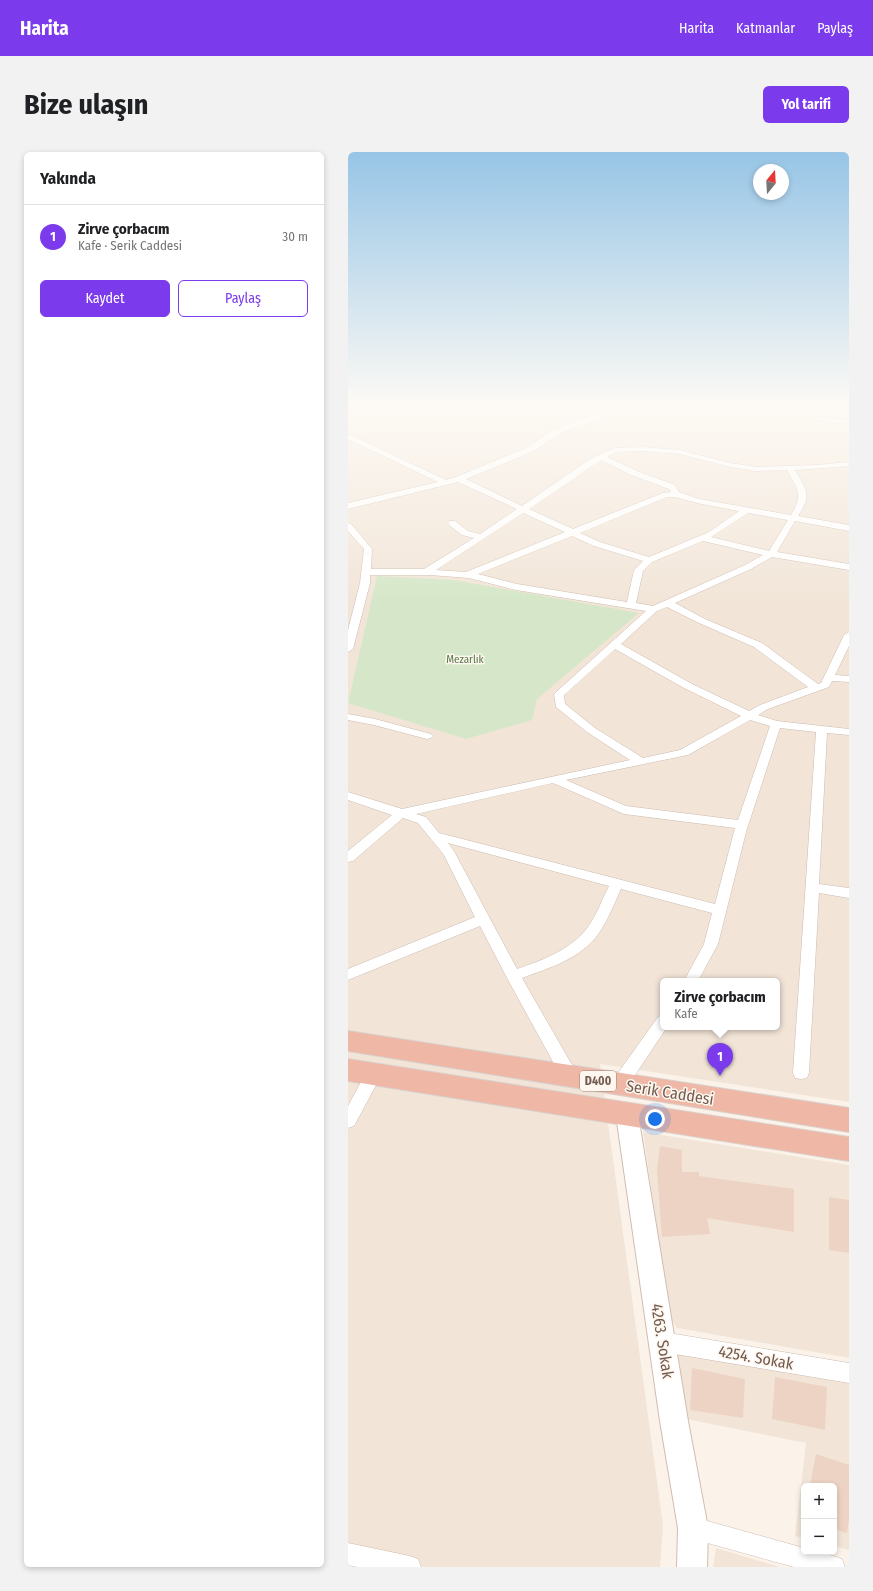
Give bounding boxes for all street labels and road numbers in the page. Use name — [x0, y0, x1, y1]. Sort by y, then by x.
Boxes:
road number: D400 — [580, 1071, 616, 1091]
street label: Serik Caddesi — [625, 1076, 715, 1109]
street label: 4263. Sokak — [647, 1302, 678, 1380]
street label: 4254. Sokak — [717, 1342, 795, 1374]

